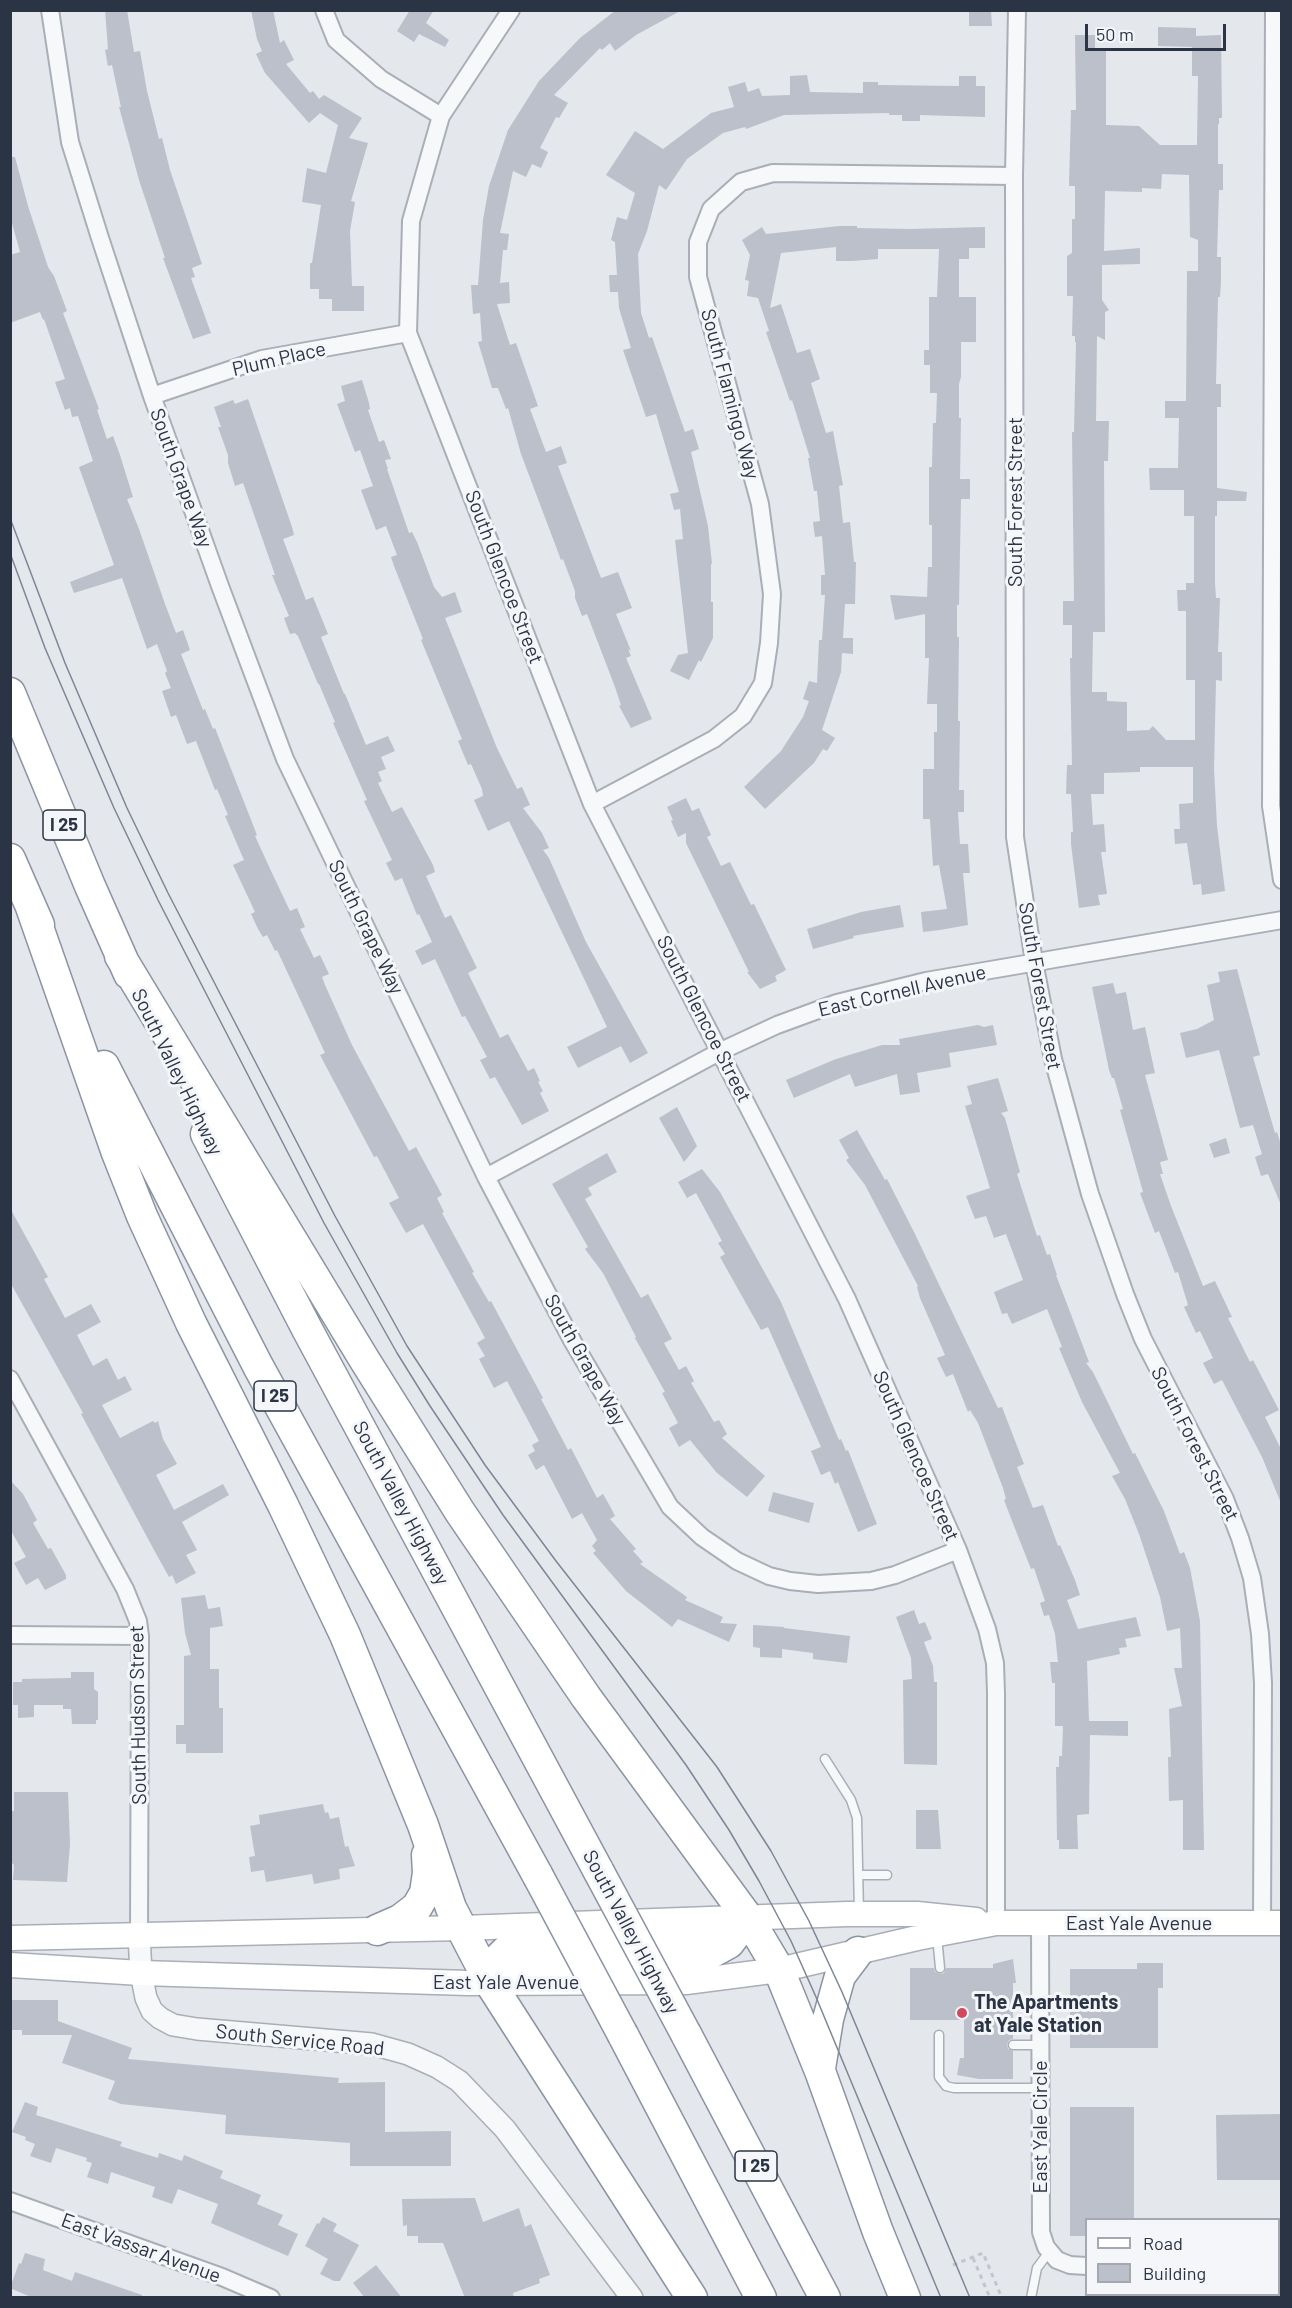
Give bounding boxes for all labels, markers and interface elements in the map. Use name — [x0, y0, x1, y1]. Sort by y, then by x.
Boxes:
scale bar — [1088, 12, 1229, 50]
text: 50 m — [1096, 23, 1134, 45]
street label: South Flamingo Way — [696, 306, 764, 482]
street label: Plum Place — [230, 337, 328, 381]
street label: South Grape Way — [145, 405, 217, 551]
street label: South Forest Street — [1003, 417, 1027, 587]
street label: South Glencoe Street — [460, 487, 548, 667]
road number: I 25 — [43, 810, 85, 840]
street label: South Grape Way — [323, 856, 409, 998]
street label: South Forest Street — [1013, 900, 1067, 1072]
street label: South Glencoe Street — [652, 932, 756, 1106]
street label: East Cornell Avenue — [816, 960, 988, 1022]
street label: South Valley Highway — [126, 985, 228, 1159]
street label: South Grape Way — [539, 1290, 631, 1430]
street label: South Forest Street — [1146, 1363, 1244, 1525]
street label: South Glencoe Street — [868, 1367, 964, 1545]
road number: I 25 — [254, 1381, 296, 1411]
street label: South Valley Highway — [348, 1417, 454, 1589]
street label: South Hudson Street — [124, 1625, 152, 1805]
street label: South Valley Highway — [578, 1846, 684, 2018]
street label: East Yale Avenue — [1066, 1911, 1212, 1935]
street label: East Yale Avenue — [433, 1970, 579, 1994]
place label: The Apartments at Yale Station — [974, 1990, 1118, 2037]
marker: The Apartments at Yale Station — [955, 2006, 969, 2020]
street label: South Service Road — [215, 2019, 385, 2061]
street label: East Yale Circle — [1028, 2060, 1052, 2194]
road number: I 25 — [735, 2151, 777, 2181]
street label: East Vassar Avenue — [58, 2208, 224, 2288]
legend — [1085, 2218, 1280, 2296]
text: Road — [1143, 2232, 1183, 2254]
text: Building — [1143, 2262, 1206, 2284]

